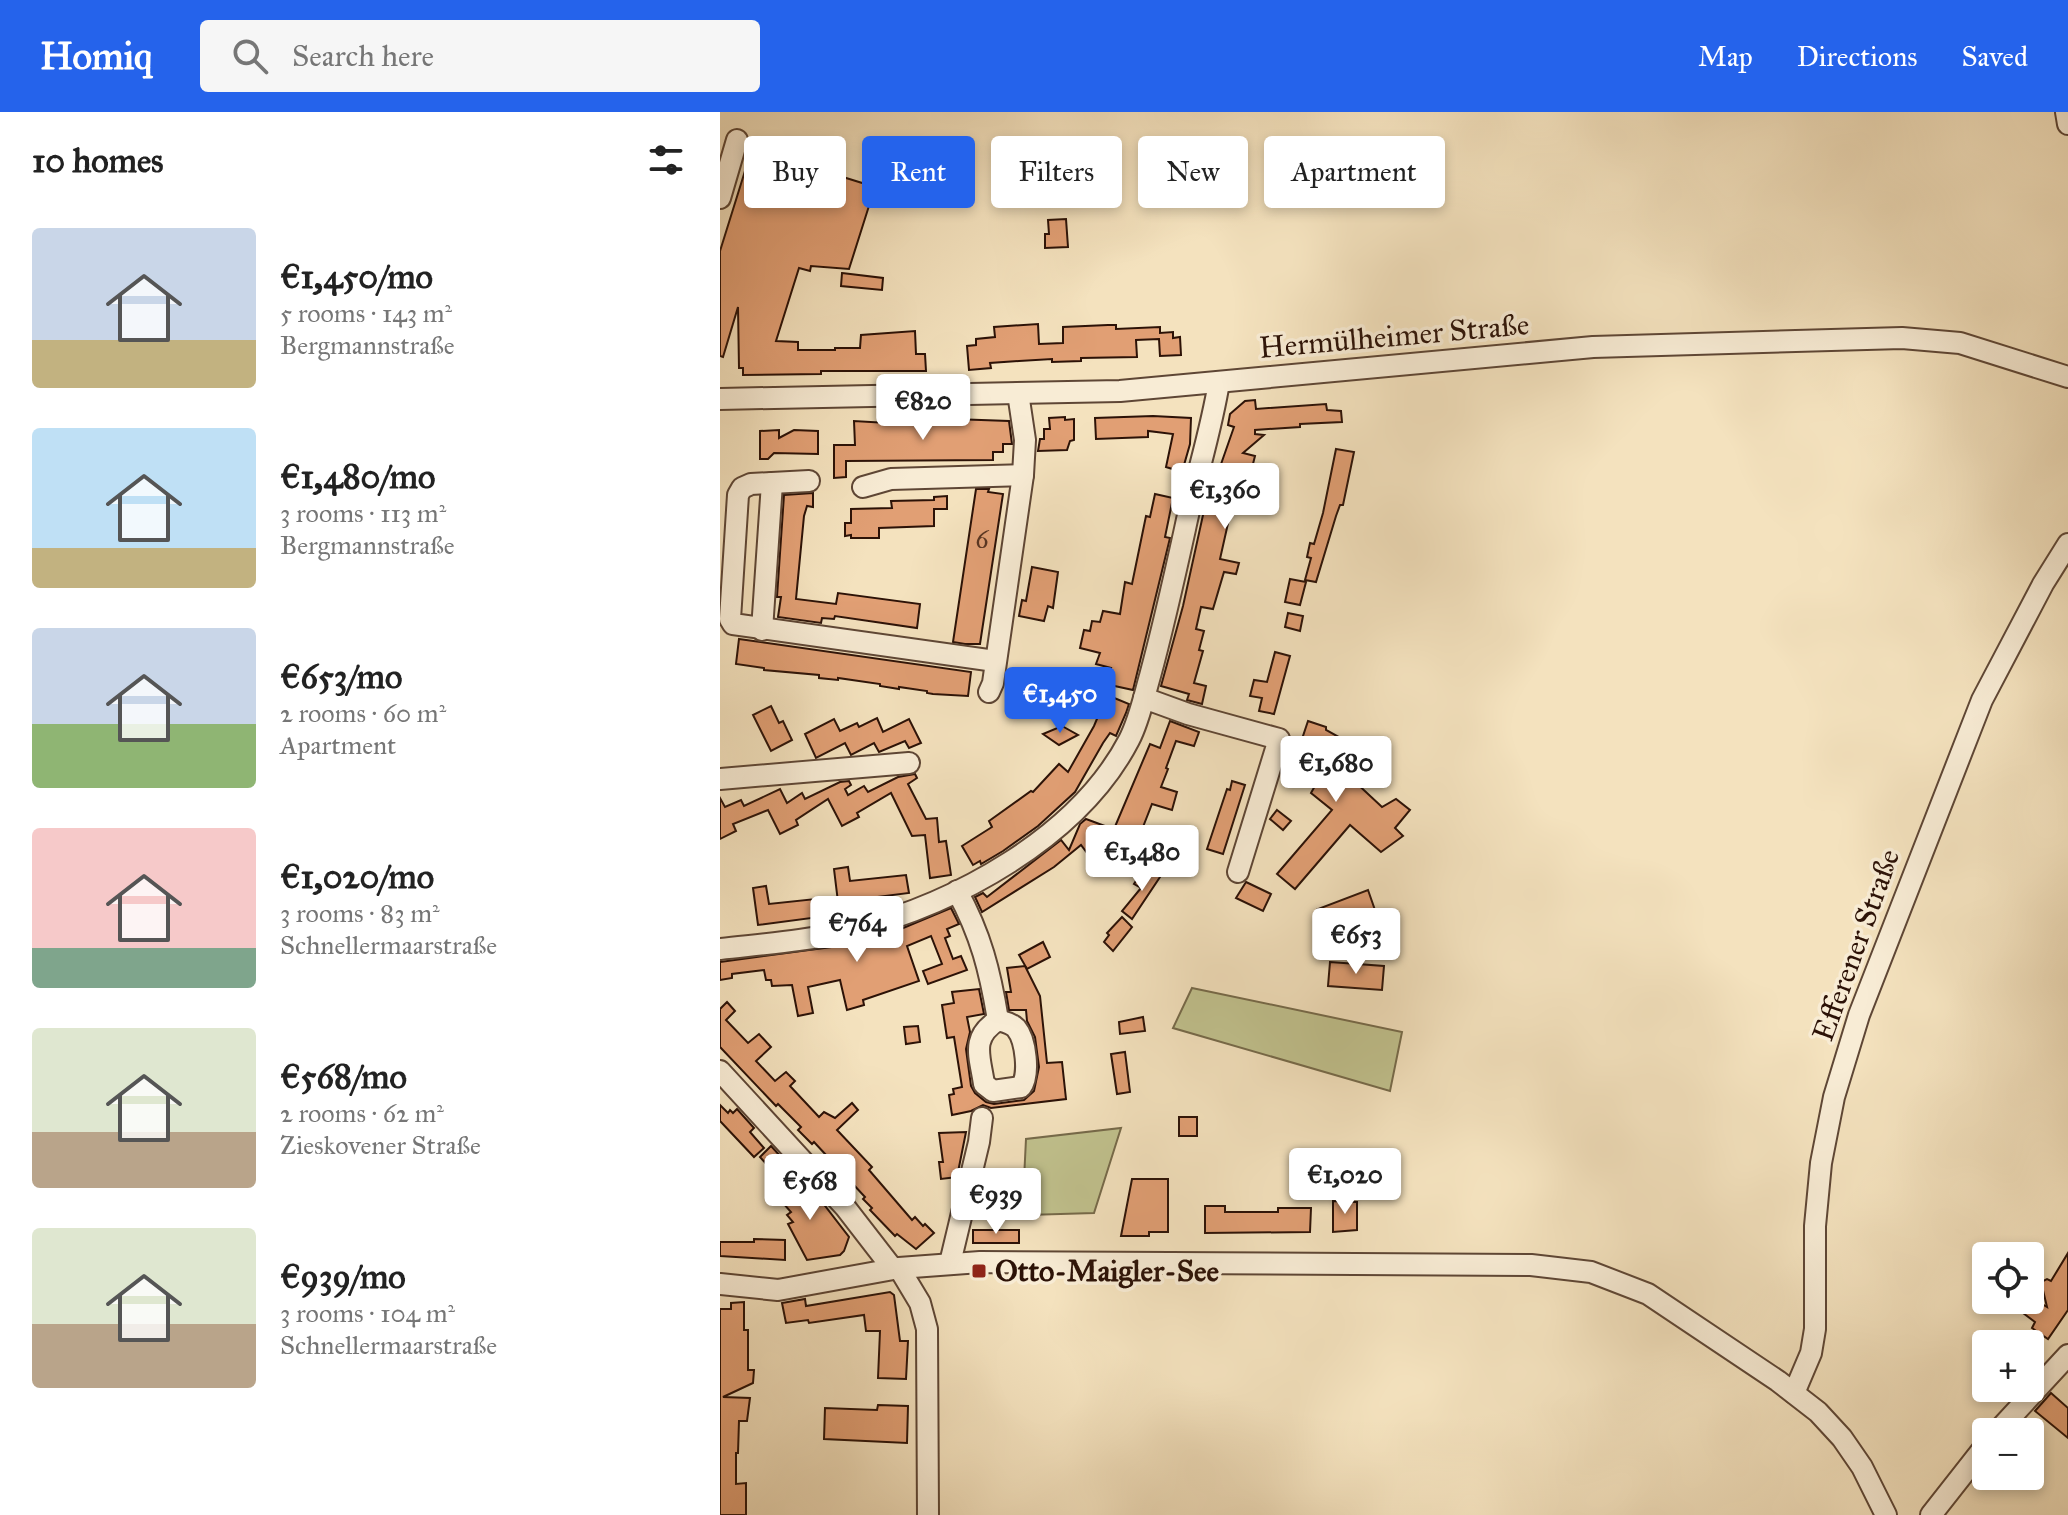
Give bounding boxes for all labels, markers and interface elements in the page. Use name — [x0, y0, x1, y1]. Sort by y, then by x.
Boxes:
search box — [200, 20, 760, 92]
text: Homiq — [40, 33, 152, 79]
icon: search — [228, 34, 272, 78]
text: Search here — [292, 38, 434, 74]
text: Map — [1698, 39, 1753, 74]
text: Directions — [1797, 39, 1918, 74]
text: Saved — [1962, 39, 2028, 74]
chip: Buy — [744, 136, 846, 208]
chip: Rent — [862, 136, 975, 208]
chip: Filters — [991, 136, 1122, 208]
chip: New — [1138, 136, 1248, 208]
chip: Apartment — [1264, 136, 1445, 208]
icon: filters — [644, 138, 688, 182]
text: 10 homes — [32, 140, 163, 181]
text: €1,450/mo — [280, 256, 433, 297]
icon: home — [96, 260, 192, 356]
text: 5 rooms · 143 m² — [280, 297, 452, 329]
street label: Hermülheimer Straße — [1257, 306, 1531, 366]
text: Bergmannstraße — [280, 329, 455, 361]
pin: €820 — [876, 374, 970, 442]
text: €820 — [894, 384, 952, 416]
text: €1,480/mo — [280, 456, 435, 497]
icon: home — [96, 460, 192, 556]
pin: €1,360 — [1160, 463, 1290, 531]
text: €1,360 — [1189, 473, 1261, 505]
text: 3 rooms · 113 m² — [280, 497, 446, 529]
house number: 6 — [975, 523, 989, 555]
text: Bergmannstraße — [280, 529, 455, 561]
text: €653/mo — [280, 656, 402, 697]
icon: home — [96, 660, 192, 756]
pin: €1,450 — [995, 667, 1125, 735]
text: €1,450 — [1023, 677, 1097, 709]
text: 2 rooms · 60 m² — [280, 697, 446, 729]
text: Apartment — [280, 729, 396, 761]
pin: €1,680 — [1271, 736, 1401, 804]
text: €1,680 — [1298, 746, 1374, 778]
pin: €1,480 — [1077, 825, 1207, 893]
text: €1,480 — [1104, 835, 1180, 867]
street label: Efferener Straße — [1805, 844, 1907, 1046]
text: €1,020/mo — [280, 856, 434, 897]
icon: home — [96, 860, 192, 956]
pin: €764 — [810, 896, 904, 964]
text: 3 rooms · 83 m² — [280, 897, 440, 929]
text: €764 — [828, 906, 886, 938]
pin: €653 — [1309, 908, 1403, 976]
text: €653 — [1330, 918, 1382, 950]
text: Schnellermaarstraße — [280, 929, 497, 961]
text: €568/mo — [280, 1056, 407, 1097]
icon: home — [96, 1060, 192, 1156]
text: 2 rooms · 62 m² — [280, 1097, 444, 1129]
text: Zieskovener Straße — [280, 1129, 481, 1161]
pin: €1,020 — [1280, 1148, 1410, 1216]
pin: €568 — [763, 1154, 857, 1222]
text: €1,020 — [1307, 1158, 1383, 1190]
text: €568 — [782, 1164, 838, 1196]
pin: €939 — [949, 1168, 1043, 1236]
text: €939 — [969, 1178, 1023, 1210]
map controls — [1972, 1242, 2044, 1490]
button: locate — [1972, 1242, 2044, 1314]
place label: Otto-Maigler-See — [995, 1253, 1219, 1289]
text: €939/mo — [280, 1256, 406, 1297]
icon: home — [96, 1260, 192, 1356]
marker: Otto-Maigler-See — [970, 1262, 988, 1280]
text: 3 rooms · 104 m² — [280, 1297, 455, 1329]
text: Schnellermaarstraße — [280, 1329, 497, 1361]
button: + — [1972, 1330, 2044, 1402]
button: − — [1972, 1418, 2044, 1490]

